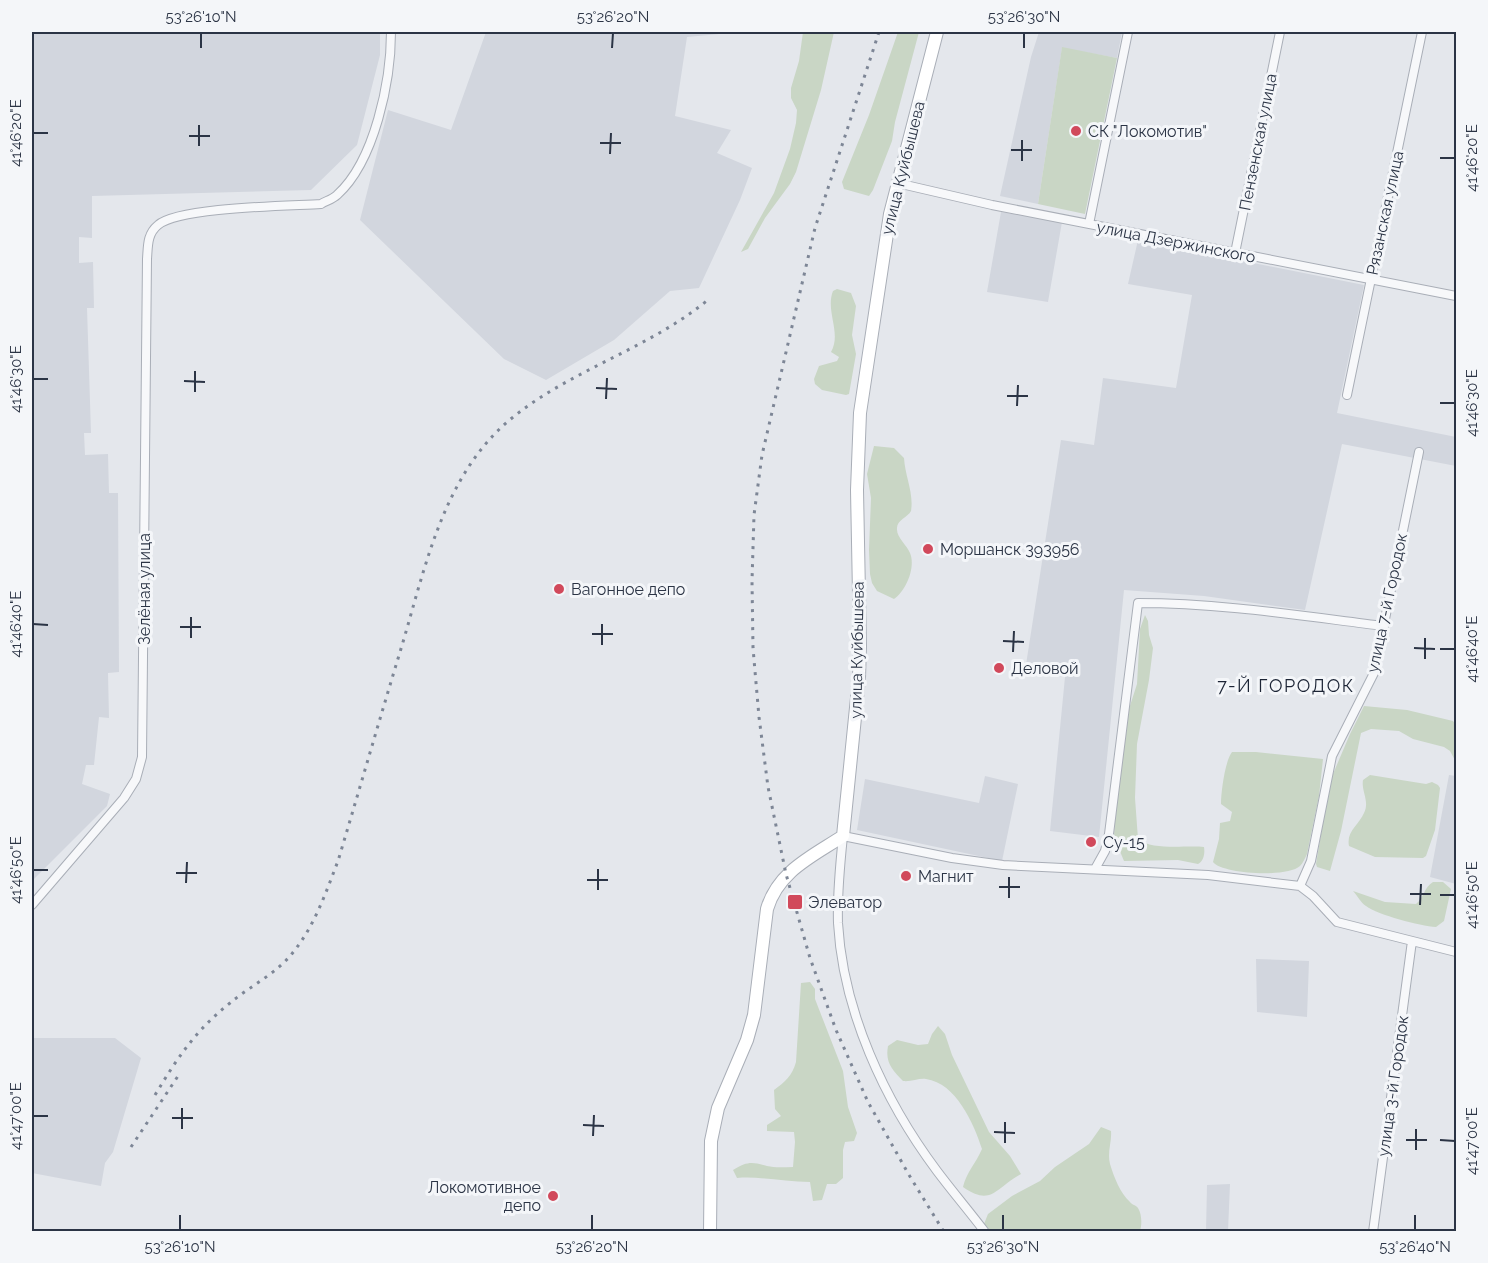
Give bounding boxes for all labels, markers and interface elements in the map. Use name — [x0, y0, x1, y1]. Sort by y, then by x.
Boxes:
text: 53°26'10"N — [165, 8, 237, 26]
text: 53°26'20"N — [577, 8, 649, 26]
text: 53°26'30"N — [988, 8, 1060, 26]
street label: Пензенская улица — [1235, 72, 1281, 212]
text: 41°46'20"E — [7, 99, 25, 167]
street label: улица Куйбышева — [877, 99, 929, 237]
place label: СК "Локомотив" — [1088, 122, 1207, 141]
marker: СК "Локомотив" — [1069, 124, 1083, 138]
text: 41°46'20"E — [1463, 124, 1481, 192]
street label: Рязанская улица — [1363, 149, 1407, 277]
street label: улица Дзержинского — [1095, 217, 1257, 267]
text: 41°46'30"E — [7, 345, 25, 413]
text: 41°46'30"E — [1463, 369, 1481, 437]
street label: улица 7-й Городок — [1363, 532, 1411, 674]
street label: Зелёная улица — [135, 533, 154, 645]
place label: Моршанск 393956 — [940, 540, 1080, 559]
marker: Моршанск 393956 — [921, 542, 935, 556]
place label: Вагонное депо — [571, 580, 685, 599]
street label: улица Куйбышева — [846, 581, 868, 719]
marker: Вагонное депо — [552, 582, 566, 596]
text: 41°46'40"E — [7, 591, 25, 657]
text: 41°46'40"E — [1463, 616, 1481, 682]
place label: Деловой — [1011, 659, 1079, 678]
marker: Деловой — [992, 661, 1006, 675]
district label: 7-Й ГОРОДОК — [1217, 675, 1355, 696]
place label: Су-15 — [1103, 833, 1145, 852]
marker: Су-15 — [1084, 835, 1098, 849]
text: 41°46'50"E — [7, 836, 25, 904]
text: 41°46'50"E — [1463, 861, 1481, 929]
place label: Магнит — [918, 867, 974, 886]
marker: Магнит — [899, 869, 913, 883]
marker: Элеватор — [786, 893, 804, 911]
place label: Элеватор — [808, 893, 882, 912]
street label: улица 3-й Городок — [1374, 1014, 1412, 1158]
text: 41°47'00"E — [7, 1082, 25, 1150]
text: 41°47'00"E — [1463, 1107, 1481, 1175]
place label: Локомотивное депо — [428, 1178, 541, 1215]
marker: Локомотивное депо — [546, 1189, 560, 1203]
text: 53°26'10"N — [144, 1238, 216, 1256]
text: 53°26'20"N — [556, 1238, 628, 1256]
text: 53°26'30"N — [967, 1238, 1039, 1256]
text: 53°26'40"N — [1379, 1238, 1451, 1256]

